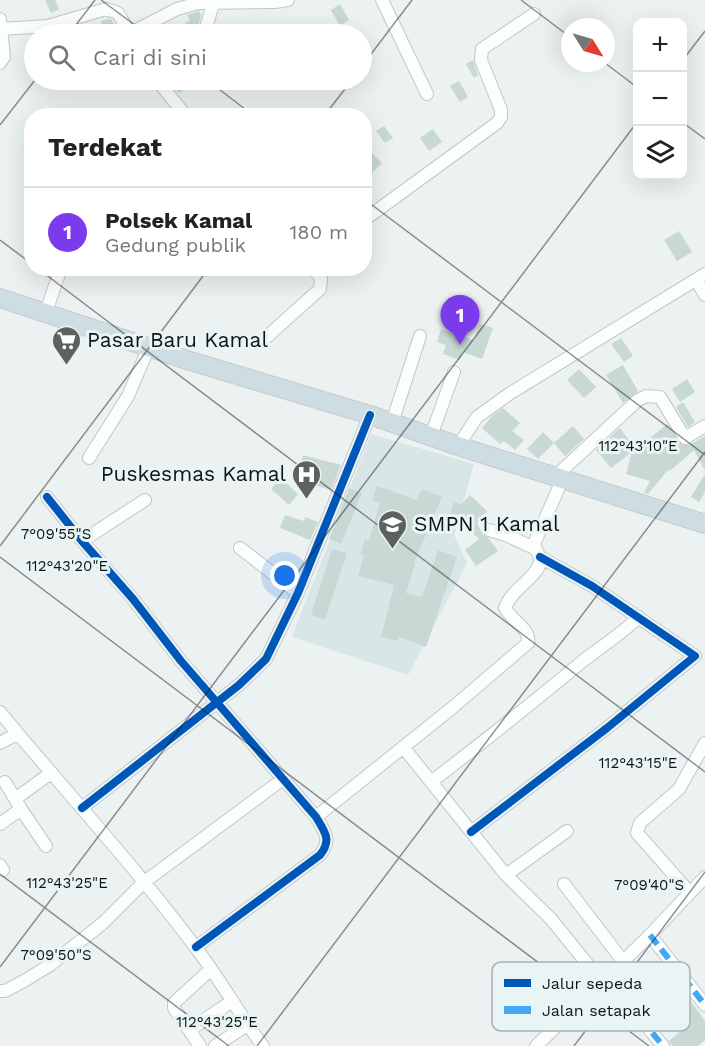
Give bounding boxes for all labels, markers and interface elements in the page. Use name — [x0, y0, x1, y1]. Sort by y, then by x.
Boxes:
north arrow — [561, 18, 615, 72]
map controls — [633, 18, 687, 180]
button: + — [633, 18, 687, 72]
search box — [24, 24, 372, 90]
icon: search — [45, 41, 78, 74]
text: Cari di sini — [93, 45, 207, 70]
button: − — [633, 72, 687, 126]
button: layers — [633, 126, 687, 180]
text: Terdekat — [48, 132, 162, 162]
text: Polsek Kamal — [105, 208, 252, 233]
text: 1 — [63, 220, 72, 244]
text: 180 m — [290, 220, 348, 244]
text: Gedung publik — [105, 233, 246, 257]
pin: 1 — [440, 296, 480, 345]
supermarket icon: Pasar Baru Kamal — [50, 324, 82, 366]
place label: Pasar Baru Kamal — [87, 327, 268, 352]
text: 112°43'10"E — [598, 437, 678, 455]
hospital icon: Puskesmas Kamal — [291, 458, 323, 500]
place label: Puskesmas Kamal — [101, 461, 287, 486]
school or university icon: SMPN 1 Kamal — [377, 508, 409, 550]
place label: SMPN 1 Kamal — [414, 511, 560, 536]
text: 7°09'55"S — [21, 525, 91, 543]
text: 112°43'20"E — [26, 557, 108, 575]
your location — [270, 561, 299, 590]
text: 112°43'15"E — [599, 754, 677, 772]
text: 112°43'25"E — [26, 874, 108, 892]
text: 7°09'40"S — [614, 876, 684, 894]
text: 7°09'50"S — [20, 946, 92, 964]
legend — [492, 962, 690, 1031]
text: Jalur sepeda — [542, 974, 642, 993]
text: Jalan setapak — [542, 1001, 650, 1020]
text: 112°43'25"E — [176, 1013, 258, 1031]

